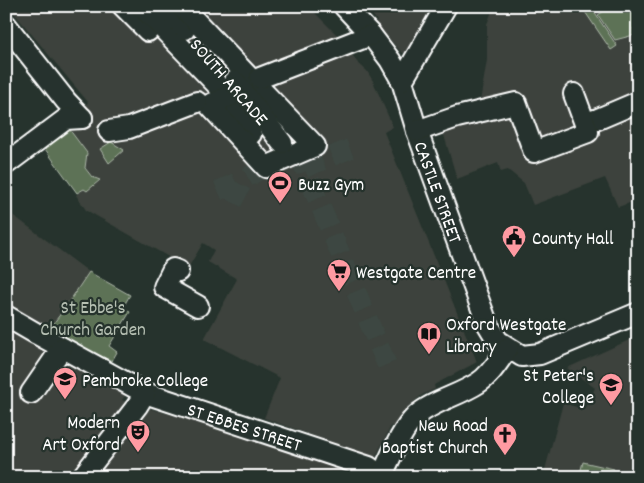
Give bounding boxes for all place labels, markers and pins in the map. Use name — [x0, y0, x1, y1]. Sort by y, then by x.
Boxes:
sports icon: Buzz Gym — [267, 170, 293, 204]
place label: Buzz Gym — [298, 173, 364, 200]
public building icon: County Hall — [501, 224, 527, 258]
place label: County Hall — [532, 227, 614, 254]
supermarket icon: Westgate Centre — [326, 258, 352, 292]
place label: Westgate Centre — [356, 261, 476, 288]
place label: Oxford Westgate Library — [446, 313, 566, 362]
library icon: Oxford Westgate Library — [416, 321, 442, 355]
place label: St Peter's College — [523, 364, 594, 413]
school or university icon: Pembroke College — [52, 366, 78, 400]
place label: Pembroke College — [82, 369, 208, 396]
school or university icon: St Peter's College — [598, 372, 624, 406]
place label: Modern Art Oxford — [42, 411, 120, 460]
place label: New Road Baptist Church — [382, 414, 488, 463]
theatre icon: Modern Art Oxford — [125, 419, 151, 453]
church icon: New Road Baptist Church — [492, 422, 518, 456]

